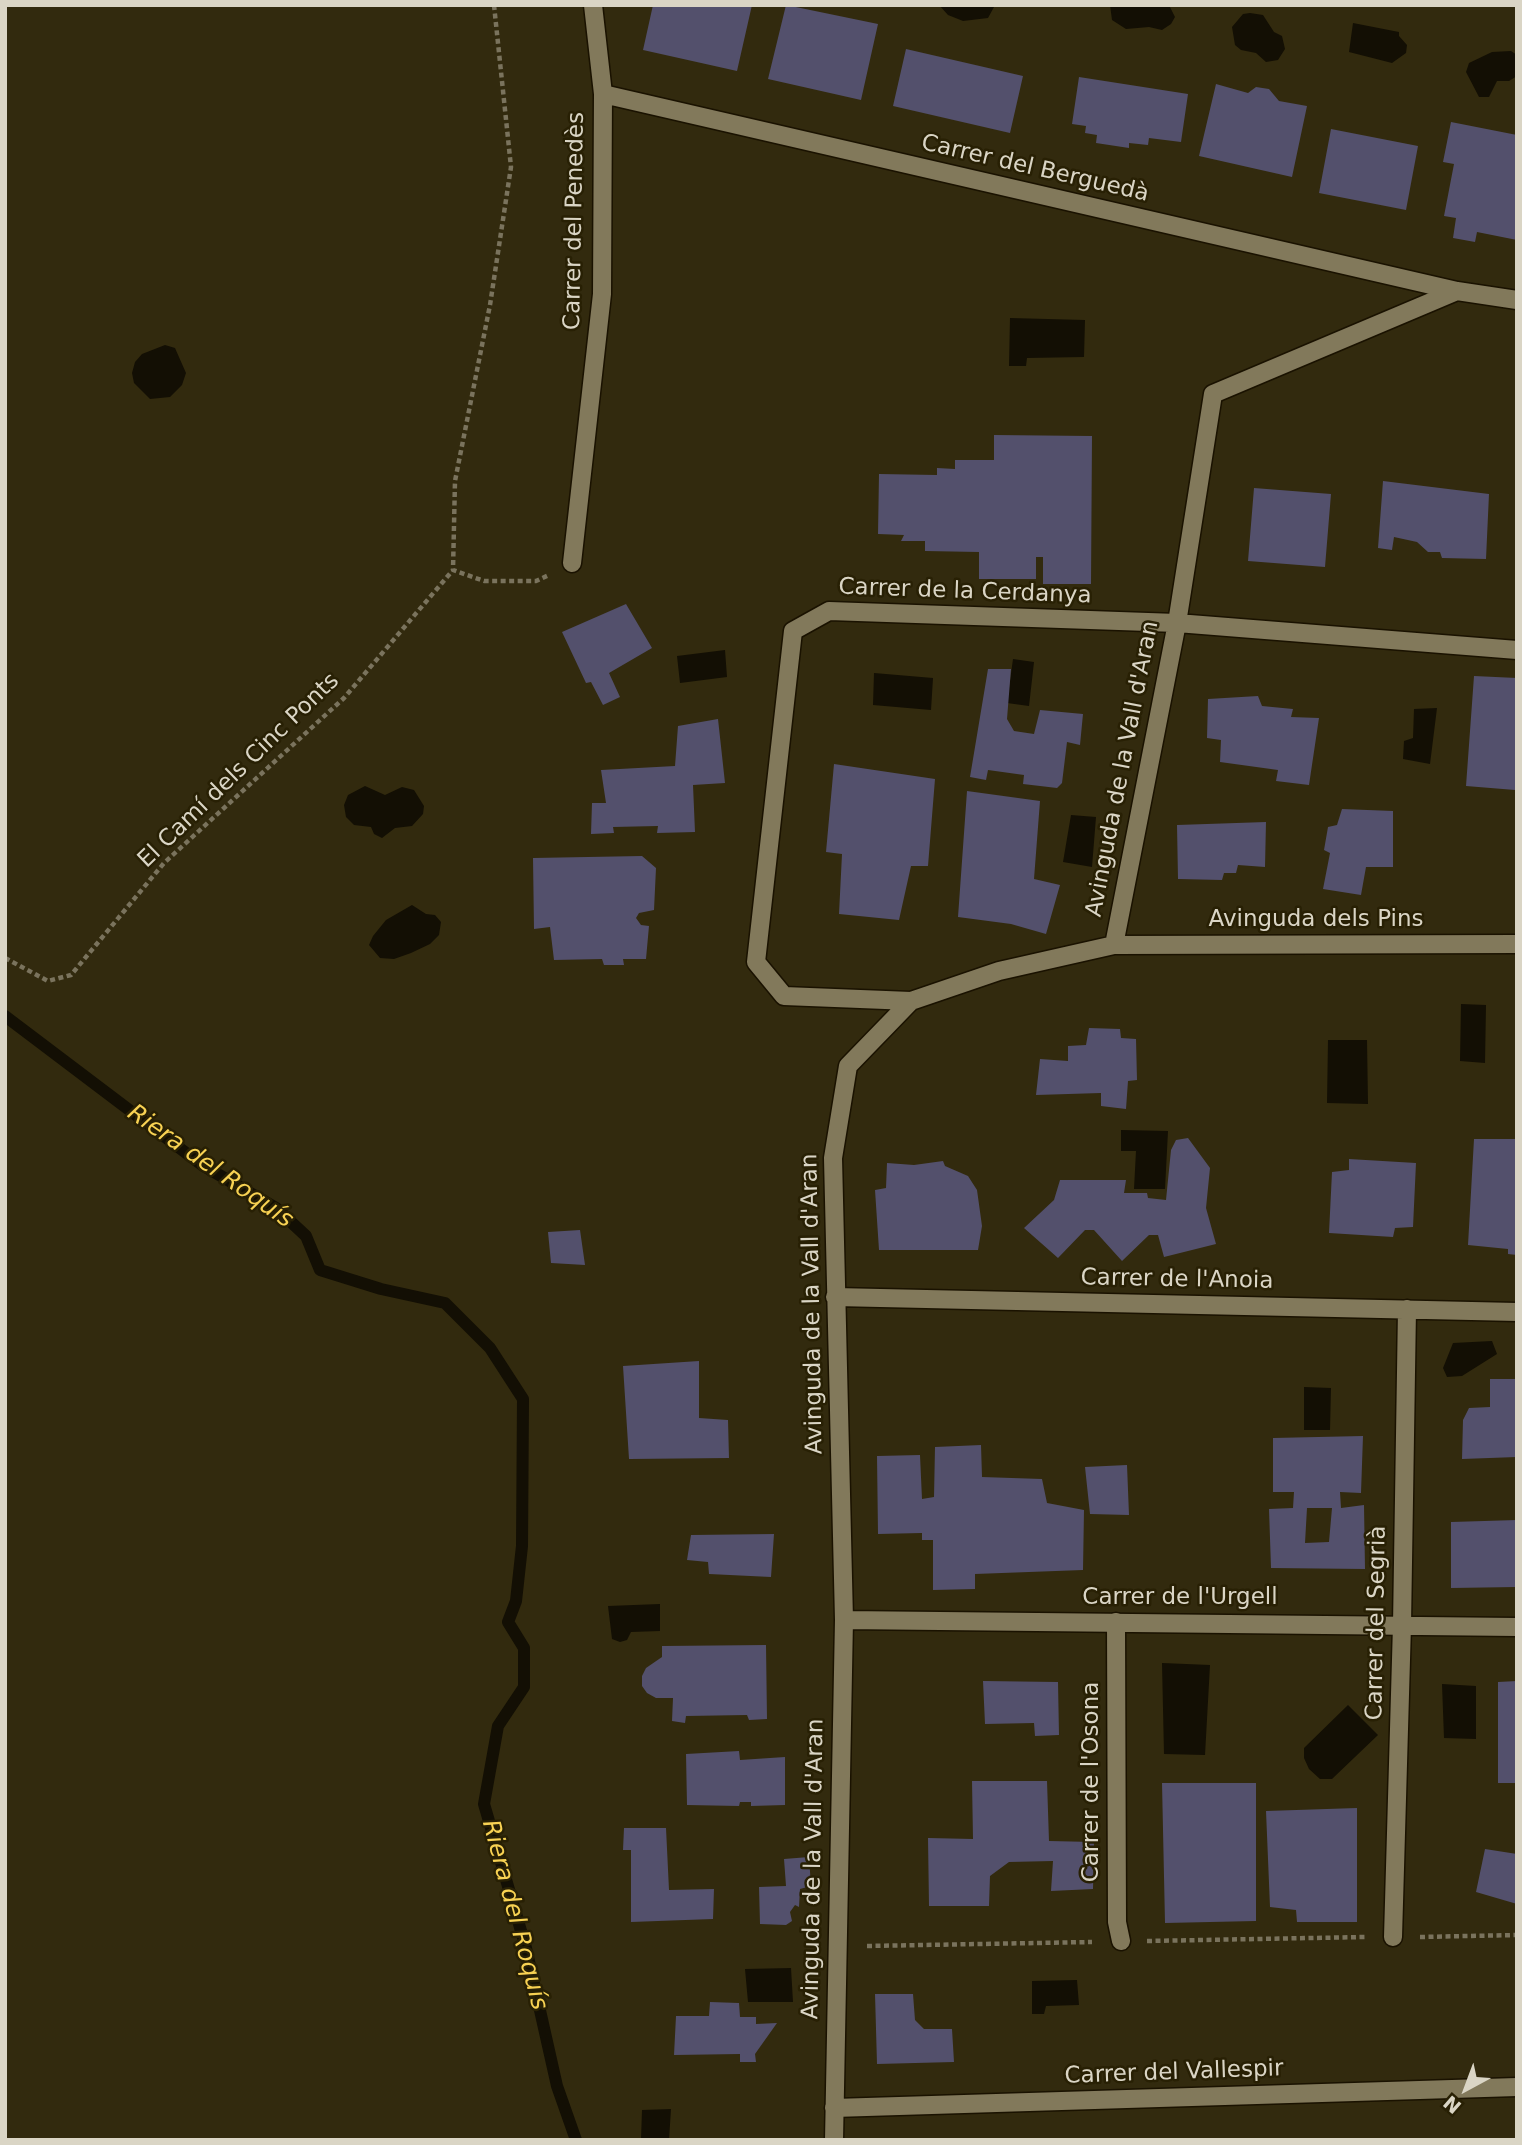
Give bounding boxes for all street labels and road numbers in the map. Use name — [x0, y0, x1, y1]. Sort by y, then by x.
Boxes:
street label: Carrer del Penedès — [559, 112, 591, 330]
street label: Carrer del Berguedà — [919, 129, 1151, 209]
street label: Carrer de la Cerdanya — [838, 574, 1092, 610]
street label: Avinguda de la Vall d'Aran — [1081, 619, 1165, 919]
street label: El Camí dels Cinc Ponts — [133, 668, 345, 874]
street label: Avinguda dels Pins — [1209, 906, 1423, 934]
street label: Avinguda de la Vall d'Aran — [797, 1153, 829, 1455]
street label: Carrer de l'Anoia — [1080, 1265, 1274, 1295]
street label: Carrer del Segrià — [1362, 1525, 1392, 1721]
street label: Carrer de l'Urgell — [1082, 1584, 1278, 1612]
street label: Carrer de l'Osona — [1078, 1682, 1106, 1882]
street label: Avinguda de la Vall d'Aran — [798, 1718, 830, 2020]
street label: Carrer del Vallespir — [1064, 2055, 1284, 2091]

